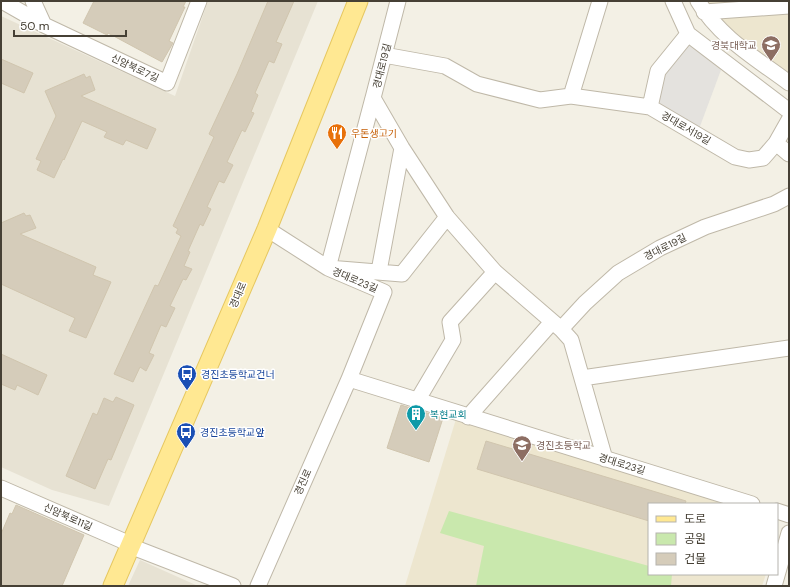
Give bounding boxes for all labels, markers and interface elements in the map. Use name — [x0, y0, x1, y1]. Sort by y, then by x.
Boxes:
scale bar — [14, 12, 126, 38]
text: 50 m — [20, 18, 49, 34]
school or university icon: 경북대학교 — [760, 34, 782, 62]
place label: 경북대학교 — [711, 39, 757, 52]
street label: 경대로19길 — [370, 42, 394, 90]
street label: 신암북로7길 — [109, 51, 161, 85]
street label: 경대로서19길 — [659, 109, 713, 147]
restaurant icon: 우돈생고기 — [326, 122, 348, 150]
place label: 우돈생고기 — [351, 127, 397, 140]
street label: 경대로19길 — [641, 231, 689, 263]
street label: 경대로23길 — [330, 265, 380, 295]
street label: 경대로 — [227, 280, 249, 310]
bus stop icon: 경진초등학교건너 — [176, 363, 198, 391]
place label: 경진초등학교건너 — [201, 368, 275, 381]
building icon: 복현교회 — [405, 403, 427, 431]
place label: 복현교회 — [430, 408, 467, 421]
bus stop icon: 경진초등학교앞 — [175, 421, 197, 449]
place label: 경진초등학교앞 — [200, 426, 264, 439]
school or university icon: 경진초등학교 — [511, 434, 533, 462]
place label: 경진초등학교 — [536, 439, 591, 452]
street label: 경대로23길 — [597, 451, 647, 477]
street label: 경진로 — [291, 467, 315, 497]
street label: 신암북로11길 — [41, 500, 95, 534]
legend — [648, 503, 778, 575]
text: 도로 — [684, 511, 706, 527]
text: 공원 — [684, 531, 706, 547]
text: 건물 — [684, 551, 706, 567]

